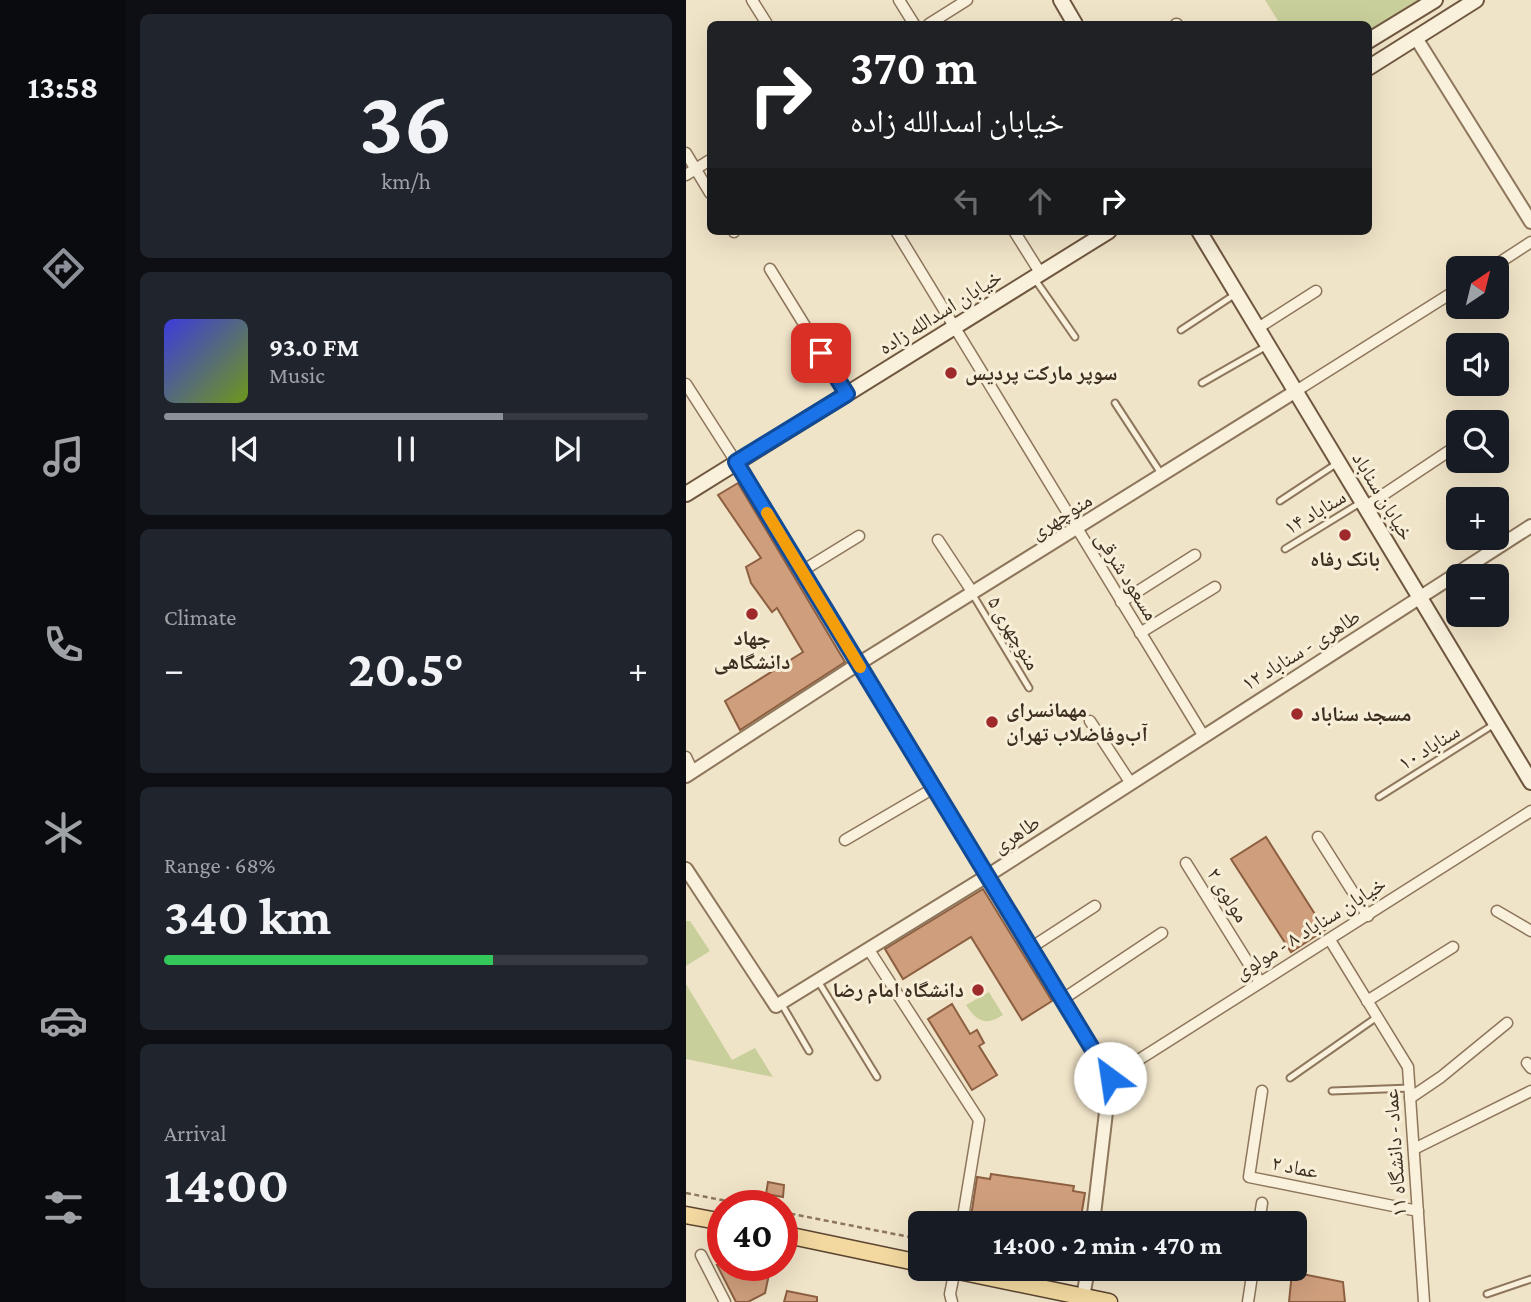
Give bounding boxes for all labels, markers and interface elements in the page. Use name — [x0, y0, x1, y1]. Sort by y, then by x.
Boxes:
text: 370 m — [850, 40, 977, 95]
icon: right — [735, 49, 826, 140]
text: 13:58 — [28, 69, 98, 105]
text: 36 — [359, 71, 453, 173]
text: خیابان اسدالله زاده — [850, 103, 1064, 139]
text: km/h — [381, 168, 431, 194]
icon: left — [948, 182, 986, 220]
icon: ahead — [1021, 182, 1059, 220]
icon: right — [1094, 182, 1132, 220]
icon: directions — [39, 244, 88, 293]
north arrow — [1446, 256, 1508, 318]
map controls — [1446, 256, 1509, 627]
street label: خیابان اسدالله زاده — [874, 265, 1006, 359]
pin — [791, 323, 851, 383]
text: 93.0 FM — [269, 333, 359, 362]
button: sound — [1446, 333, 1509, 396]
icon: arrive — [802, 334, 840, 372]
place label: سوپر مارکت پردیس — [965, 361, 1118, 386]
text: Music — [269, 362, 325, 388]
marker: سوپر مارکت پردیس — [943, 365, 959, 381]
button: search — [1446, 410, 1509, 473]
icon: previous — [226, 430, 264, 468]
icon: pause — [387, 430, 425, 468]
icon: next — [548, 430, 586, 468]
icon: music — [39, 432, 88, 481]
street label: خیابان سناباد — [1347, 448, 1419, 544]
street label: سناباد ۱۴ — [1280, 484, 1350, 540]
button: + — [1446, 487, 1509, 550]
street label: منوچهری — [1026, 488, 1096, 544]
street label: مسعود شرقی — [1089, 527, 1164, 625]
marker: بانک رفاه — [1337, 527, 1353, 543]
place label: بانک رفاه — [1310, 547, 1380, 571]
button: − — [1446, 564, 1509, 627]
street label: منوچهری ۵ — [983, 592, 1045, 674]
text: Climate — [164, 604, 236, 630]
street label: طاهری - سناباد ۱۲ — [1238, 604, 1364, 696]
marker: جهاد دانشگاهی — [744, 606, 760, 622]
icon: phone — [39, 620, 88, 669]
place label: جهاد دانشگاهی — [714, 626, 790, 675]
text: 20.5° — [348, 639, 464, 697]
text: − — [164, 648, 184, 690]
text: + — [628, 648, 648, 690]
place label: مهمانسرای آب‌و‌فاضلاب تهران — [1006, 698, 1148, 746]
place label: مسجد سناباد — [1311, 702, 1411, 726]
marker: مسجد سناباد — [1289, 706, 1305, 722]
marker: مهمانسرای آب‌و‌فاضلاب تهران — [984, 714, 1000, 730]
street label: سناباد ۱۰ — [1394, 719, 1464, 775]
icon: climate — [39, 808, 88, 857]
street label: طاهری — [988, 810, 1044, 858]
text: Range · 68% — [164, 852, 276, 878]
street label: مولوی ۲ — [1202, 863, 1254, 927]
street label: خیابان سناباد ۸ - مولوی — [1230, 872, 1390, 984]
text: 340 km — [164, 887, 331, 945]
place label: دانشگاه امام رضا — [832, 978, 964, 1004]
marker: دانشگاه امام رضا — [970, 982, 986, 998]
icon: car — [39, 996, 88, 1045]
position arrow — [1073, 1041, 1147, 1115]
street label: عماد - دانشگاه ۱۱ — [1379, 1088, 1411, 1218]
text: Arrival — [164, 1120, 227, 1146]
street label: عماد ۲ — [1270, 1151, 1321, 1183]
text: 14:00 — [164, 1155, 289, 1213]
icon: filters — [39, 1183, 88, 1232]
speed limit sign: 40 — [707, 1190, 798, 1281]
text: 14:00 · 2 min · 470 m — [993, 1231, 1222, 1260]

